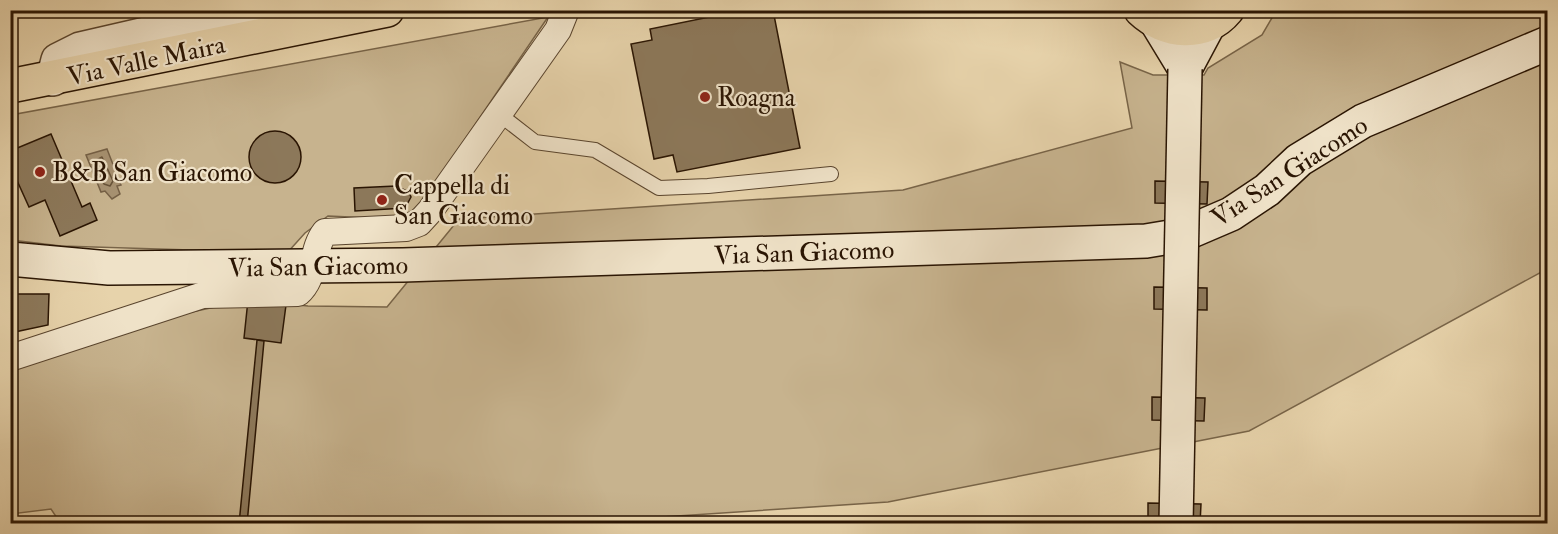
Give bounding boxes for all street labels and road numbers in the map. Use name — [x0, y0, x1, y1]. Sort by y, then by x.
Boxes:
street label: Via Valle Maira — [64, 29, 228, 93]
street label: Via San Giacomo — [1205, 109, 1374, 234]
street label: Via San Giacomo — [713, 234, 895, 272]
street label: Via San Giacomo — [228, 249, 408, 285]

